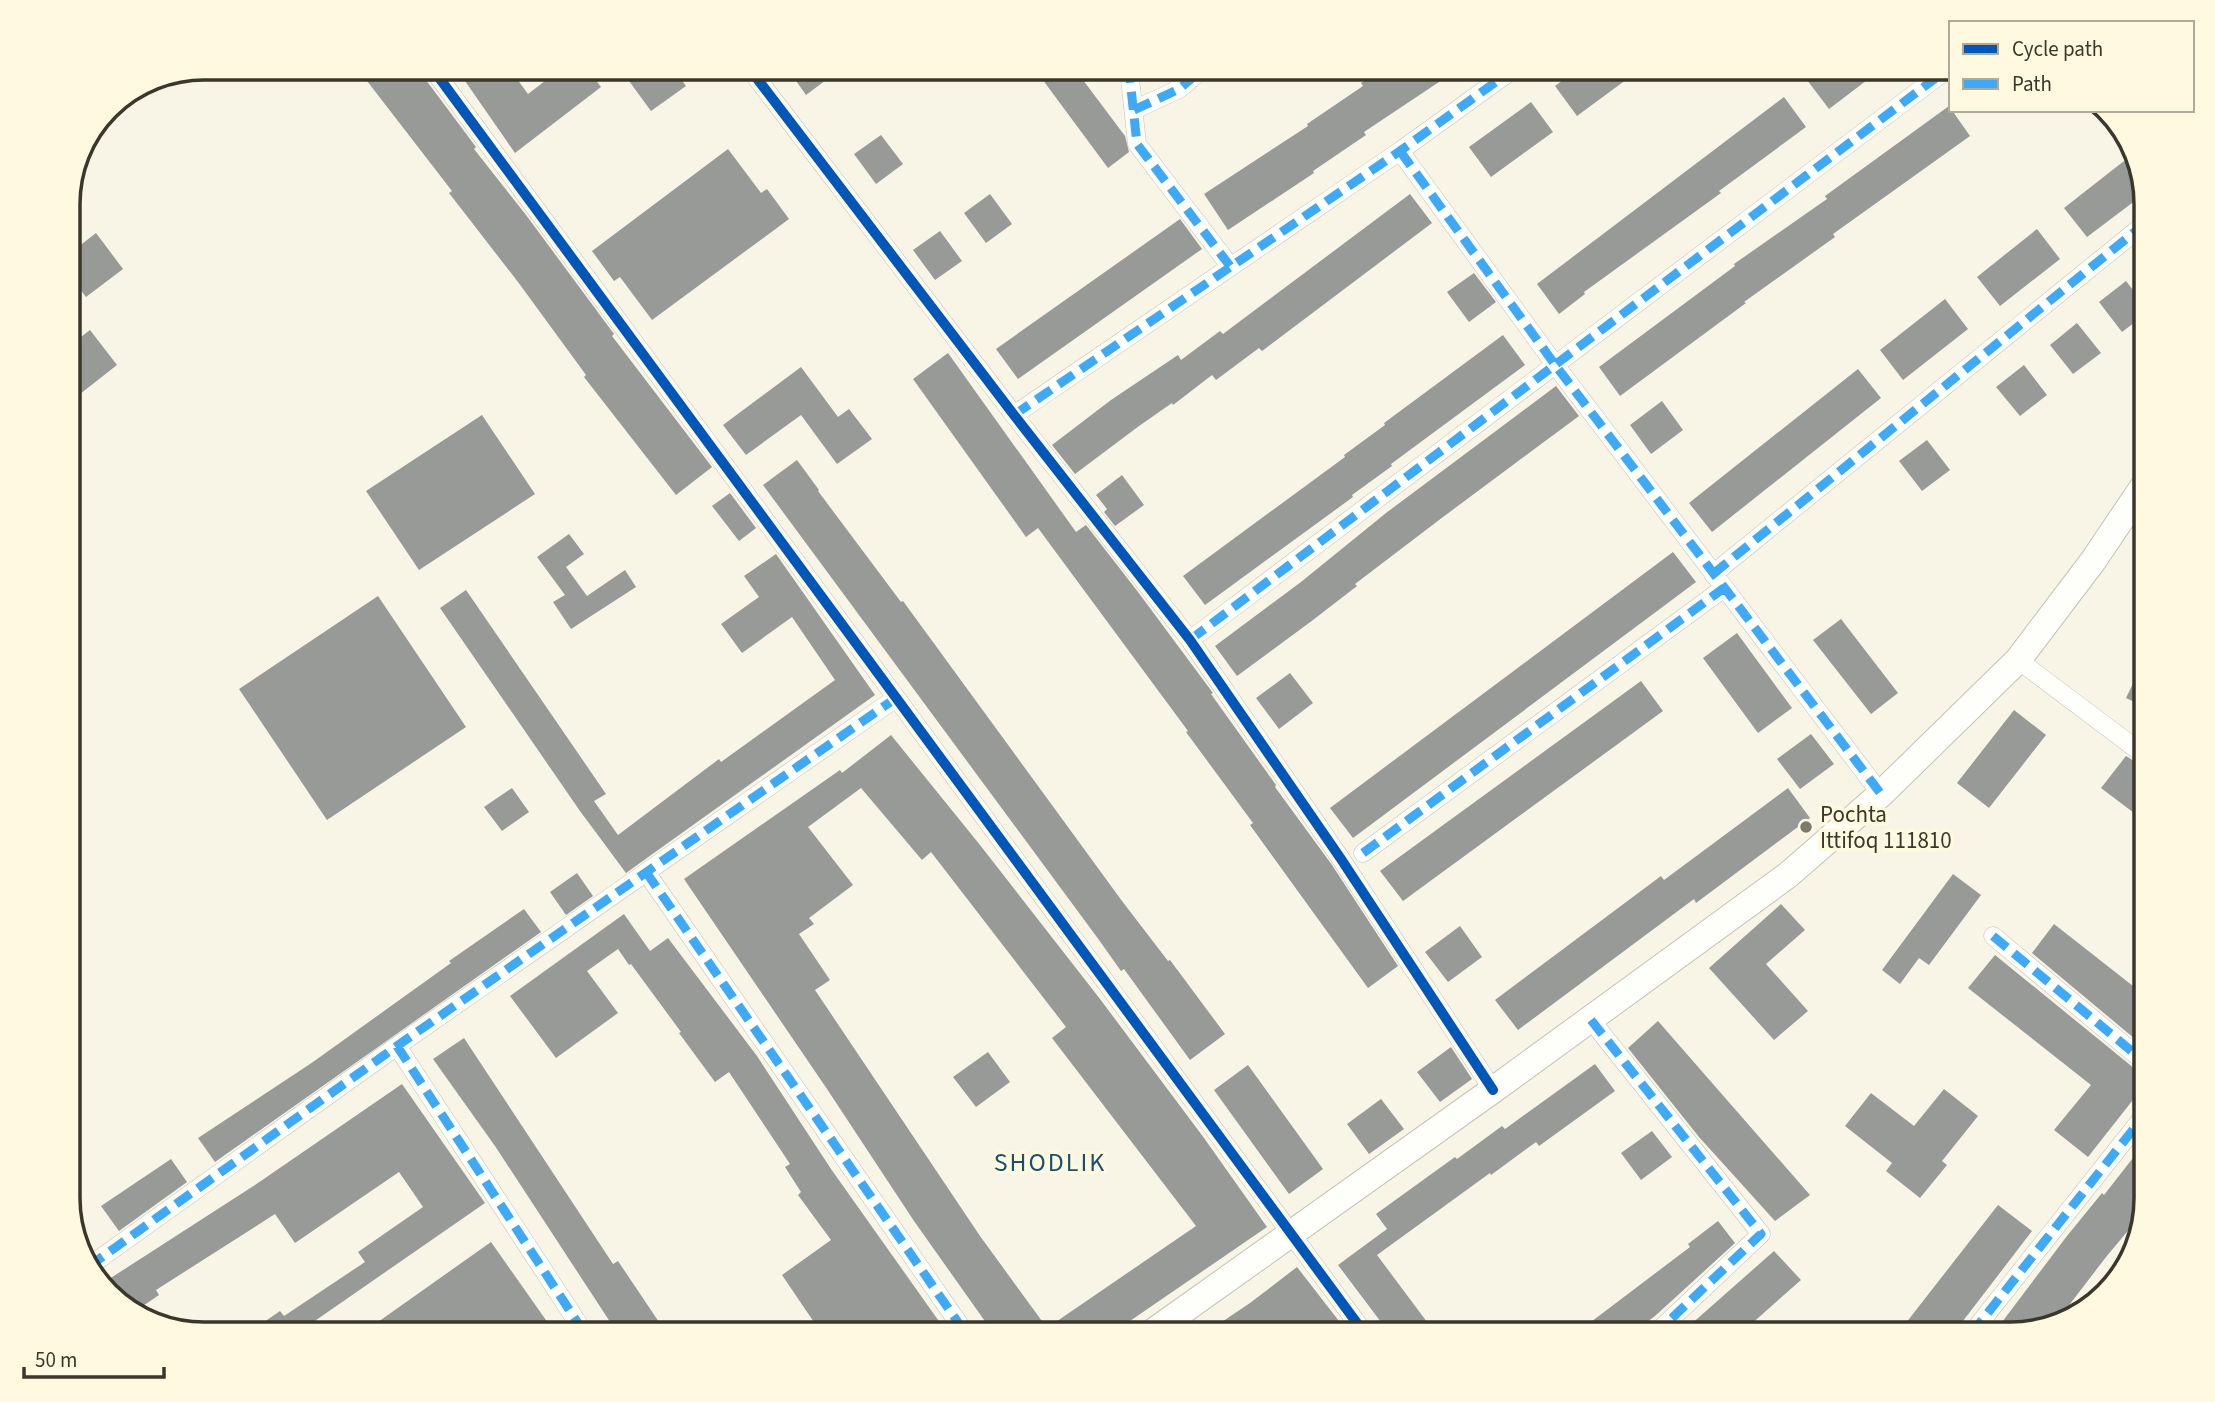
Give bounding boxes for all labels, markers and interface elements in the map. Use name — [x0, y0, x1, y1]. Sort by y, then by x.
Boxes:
legend — [1949, 21, 2194, 112]
text: Cycle path — [2012, 34, 2103, 64]
text: Path — [2012, 69, 2052, 99]
place label: Pochta Ittifoq 111810 — [1820, 798, 1952, 857]
marker: Pochta Ittifoq 111810 — [1798, 819, 1814, 835]
district label: SHODLIK — [994, 1144, 1106, 1181]
scale bar — [24, 1336, 164, 1380]
text: 50 m — [35, 1345, 77, 1375]

